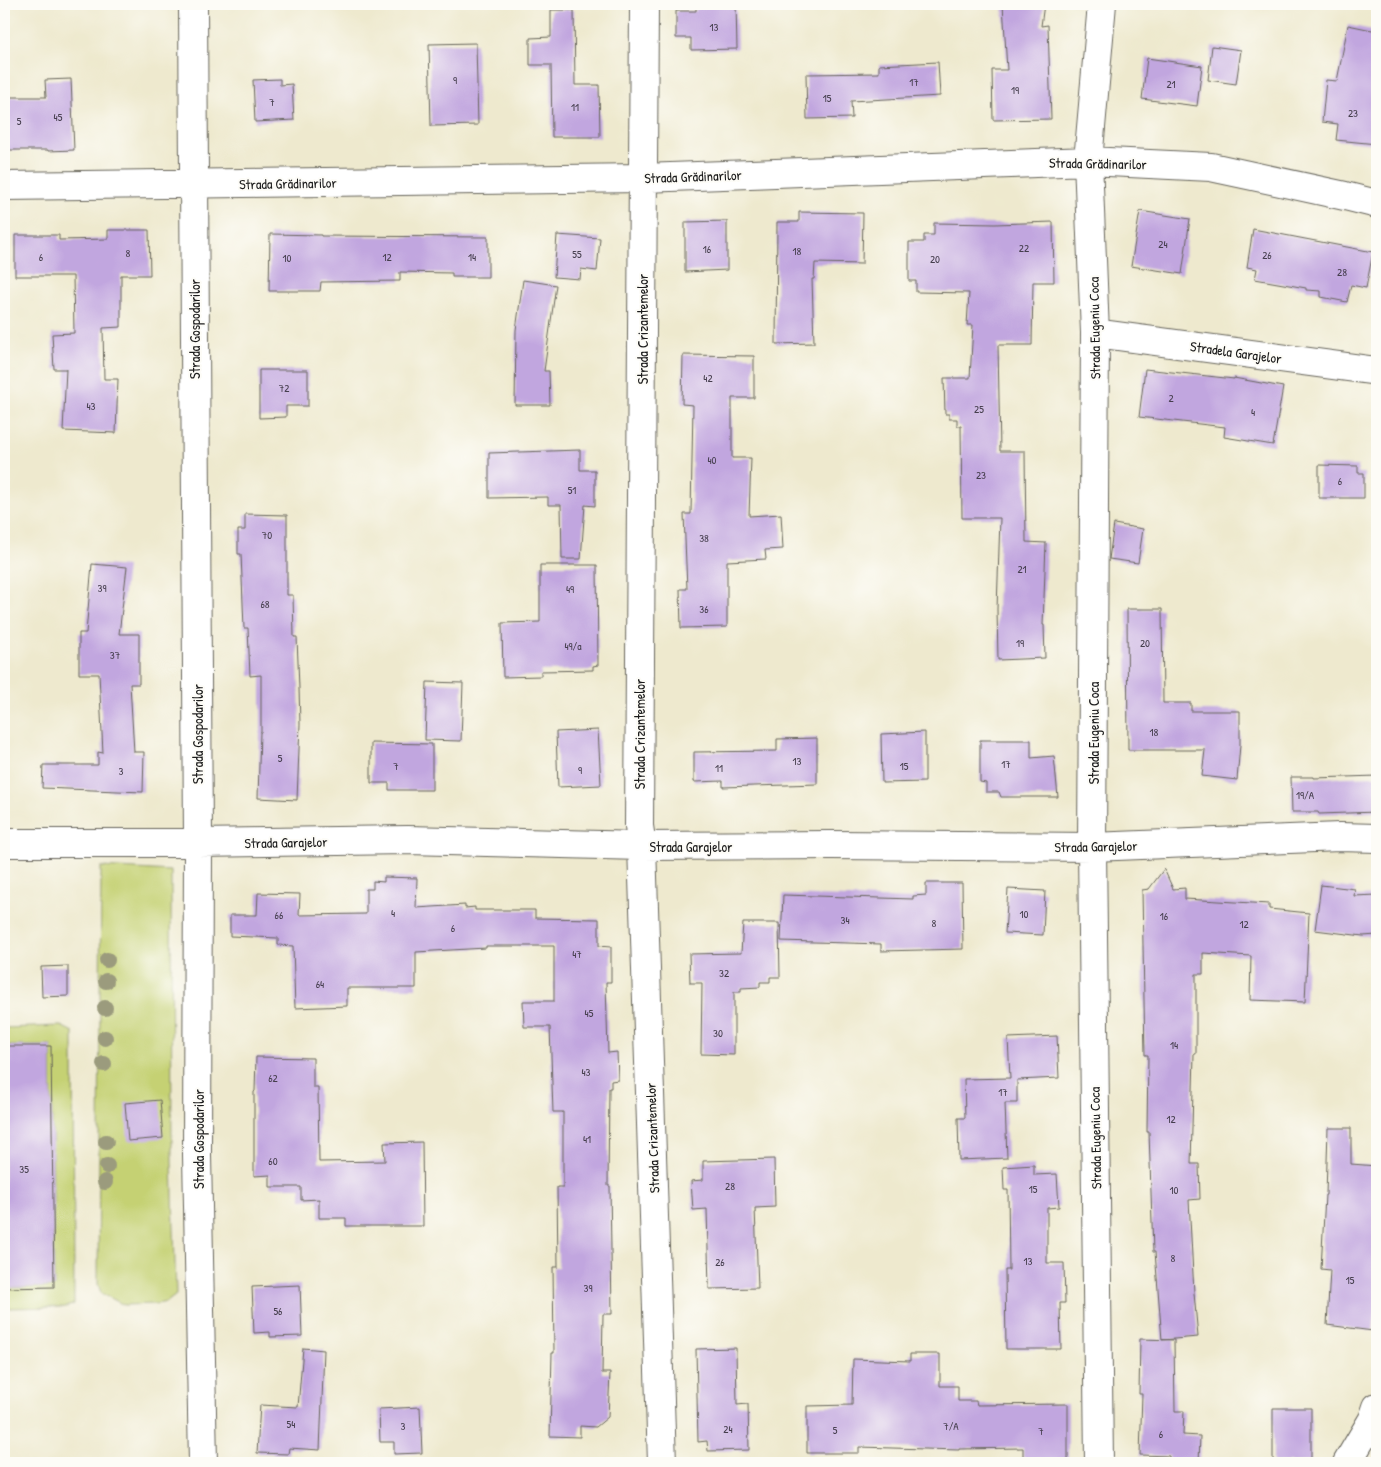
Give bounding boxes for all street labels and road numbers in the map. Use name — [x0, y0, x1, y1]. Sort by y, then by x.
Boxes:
street label: Strada Grădinarilor — [1049, 153, 1148, 173]
street label: Strada Grădinarilor — [644, 165, 743, 187]
street label: Strada Grădinarilor — [239, 173, 338, 193]
street label: Strada Crizantemelor — [633, 273, 652, 384]
street label: Strada Eugeniu Coca — [1084, 276, 1105, 379]
street label: Strada Gospodarilor — [185, 278, 205, 379]
street label: Stradela Garajelor — [1189, 336, 1284, 369]
street label: Strada Crizantemelor — [630, 678, 649, 789]
street label: Strada Eugeniu Coca — [1084, 681, 1104, 784]
street label: Strada Gospodarilor — [188, 683, 208, 784]
street label: Strada Garajelor — [244, 832, 328, 853]
street label: Strada Garajelor — [1054, 836, 1138, 857]
street label: Strada Garajelor — [650, 837, 733, 857]
street label: Strada Crizantemelor — [641, 1082, 663, 1194]
street label: Strada Eugeniu Coca — [1085, 1086, 1106, 1189]
street label: Strada Gospodarilor — [189, 1088, 209, 1189]

